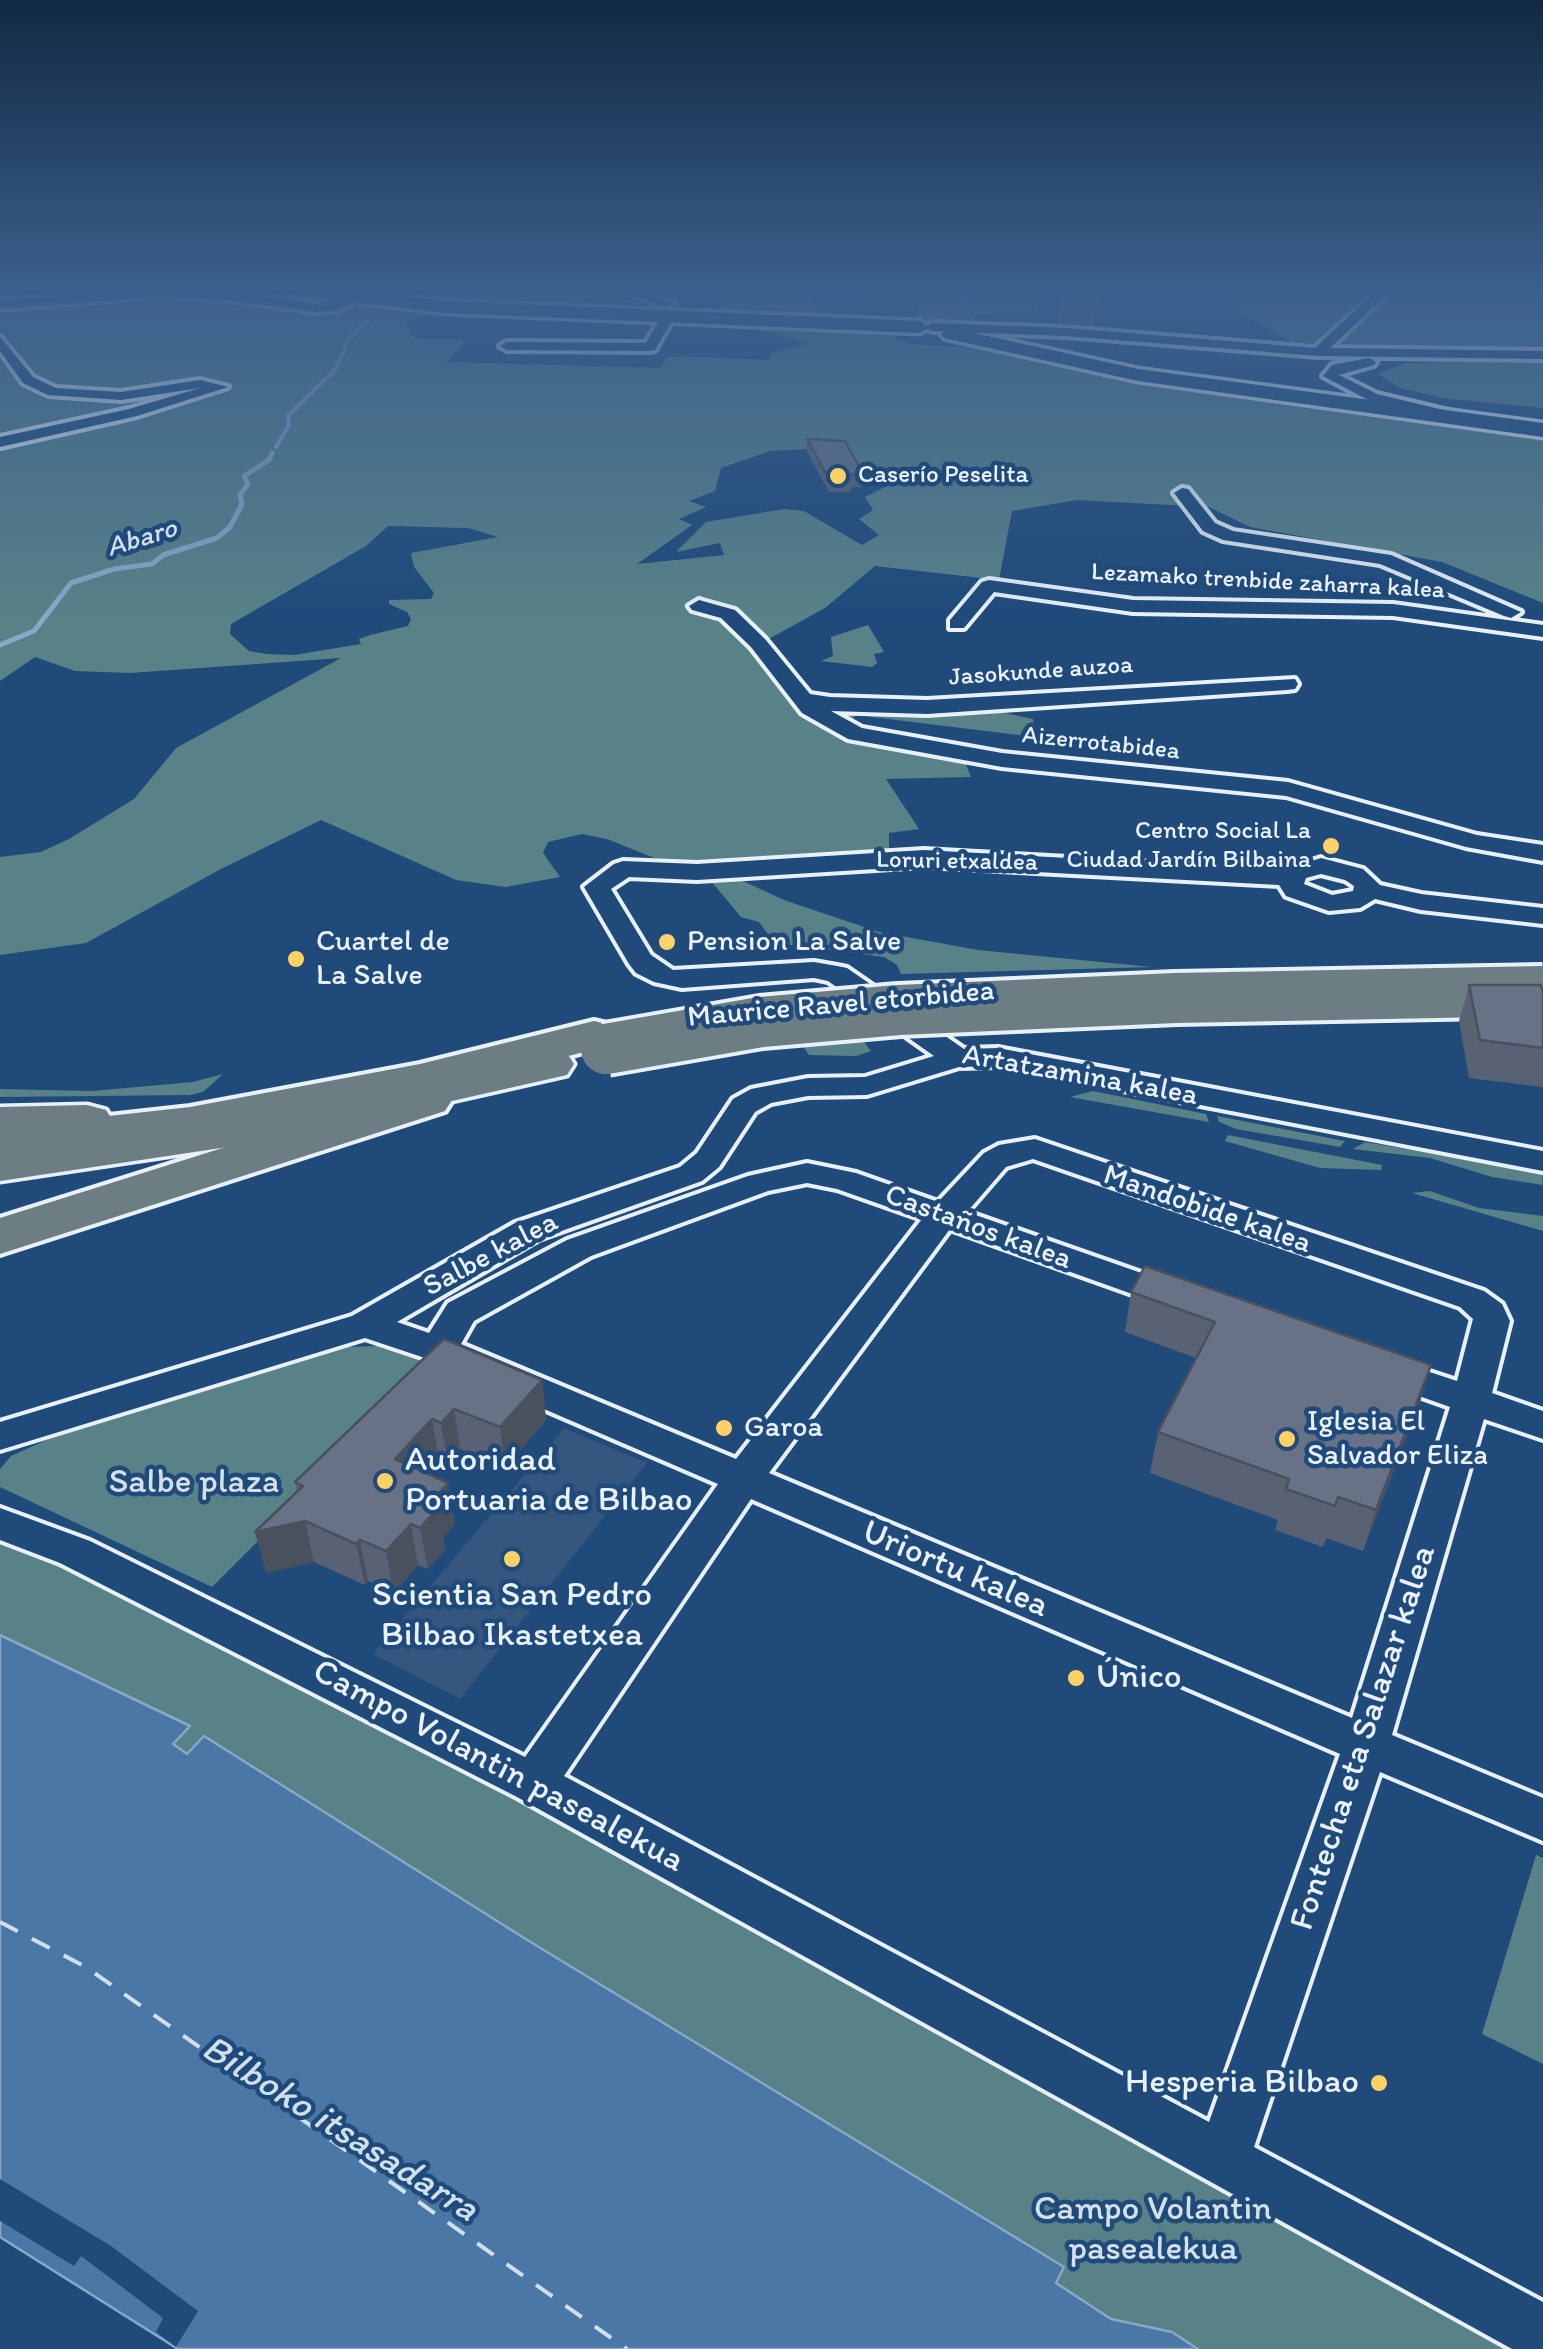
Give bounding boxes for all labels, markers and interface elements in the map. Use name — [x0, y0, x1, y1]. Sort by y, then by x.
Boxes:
place label: Caserío Peselita — [858, 461, 1029, 491]
marker: Caserío Peselita — [827, 465, 849, 487]
water label: Abaro — [103, 512, 181, 566]
street label: Lezamako trenbide zaharra kalea — [1090, 558, 1446, 606]
street label: Jasokunde auzoa — [948, 651, 1134, 693]
street label: Aizerrotabidea — [1021, 721, 1181, 767]
place label: Centro Social La Ciudad Jardín Bilbaina — [1066, 817, 1311, 876]
marker: Centro Social La Ciudad Jardín Bilbaina — [1320, 835, 1342, 857]
street label: Loruri etxaldea — [876, 846, 1038, 878]
place label: Cuartel de La Salve — [316, 924, 450, 994]
place label: Pension La Salve — [687, 924, 901, 960]
marker: Pension La Salve — [656, 931, 678, 953]
marker: Cuartel de La Salve — [285, 948, 307, 970]
street label: Maurice Ravel etorbidea — [686, 974, 996, 1036]
street label: Artatzamina kalea — [959, 1038, 1201, 1114]
street label: Mandobide kalea — [1098, 1158, 1316, 1262]
street label: Castaños kalea — [880, 1178, 1076, 1278]
street label: Salbe kalea — [418, 1205, 564, 1305]
place label: Iglesia El Salvador Eliza — [1307, 1404, 1488, 1474]
place label: Garoa — [744, 1410, 823, 1446]
marker: Garoa — [713, 1417, 735, 1439]
marker: Iglesia El Salvador Eliza — [1276, 1428, 1298, 1450]
place label: Autoridad Portuaria de Bilbao — [405, 1440, 692, 1522]
park label: Salbe plaza — [109, 1462, 279, 1504]
marker: Autoridad Portuaria de Bilbao — [374, 1470, 396, 1492]
street label: Uriortu kalea — [855, 1512, 1055, 1628]
street label: Fontecha eta Salazar kalea — [1282, 1540, 1446, 1936]
marker: Scientia San Pedro Bilbao Ikastetxea — [501, 1548, 523, 1570]
place label: Scientia San Pedro Bilbao Ikastetxea — [372, 1575, 652, 1657]
street label: Campo Volantin pasealekua — [305, 1651, 691, 1883]
place label: Único — [1096, 1657, 1182, 1699]
marker: Único — [1065, 1667, 1087, 1689]
water label: Bilboko itsasadarra — [193, 2027, 485, 2233]
place label: Hesperia Bilbao — [1125, 2062, 1359, 2104]
marker: Hesperia Bilbao — [1368, 2072, 1390, 2094]
park label: Campo Volantin pasealekua — [1034, 2189, 1272, 2271]

